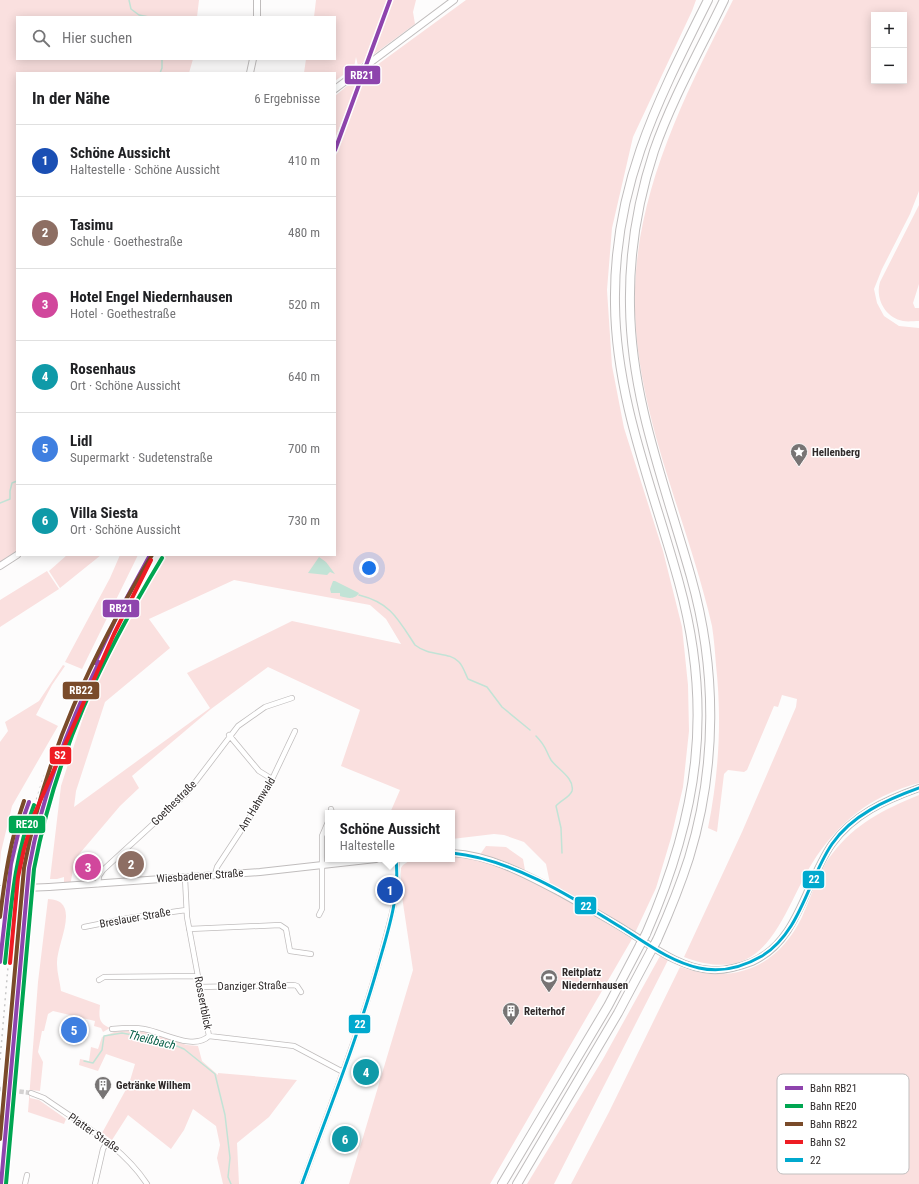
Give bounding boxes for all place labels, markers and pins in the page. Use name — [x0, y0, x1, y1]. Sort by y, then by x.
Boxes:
place icon: Hellenberg — [789, 442, 809, 467]
place label: Hellenberg — [812, 446, 860, 459]
pin: 2 — [118, 849, 144, 879]
pin: 3 — [75, 852, 101, 882]
pin: 1 — [377, 875, 403, 905]
place label: Reitplatz Niedernhausen — [562, 966, 628, 992]
sports icon: Reitplatz Niedernhausen — [539, 968, 559, 993]
building icon: Reiterhof — [501, 1001, 521, 1026]
place label: Reiterhof — [524, 1005, 565, 1018]
pin: 5 — [61, 1015, 87, 1045]
pin: 4 — [353, 1057, 379, 1087]
building icon: Getränke Wilhem — [93, 1075, 113, 1100]
place label: Getränke Wilhem — [116, 1079, 191, 1092]
pin: 6 — [332, 1124, 358, 1154]

